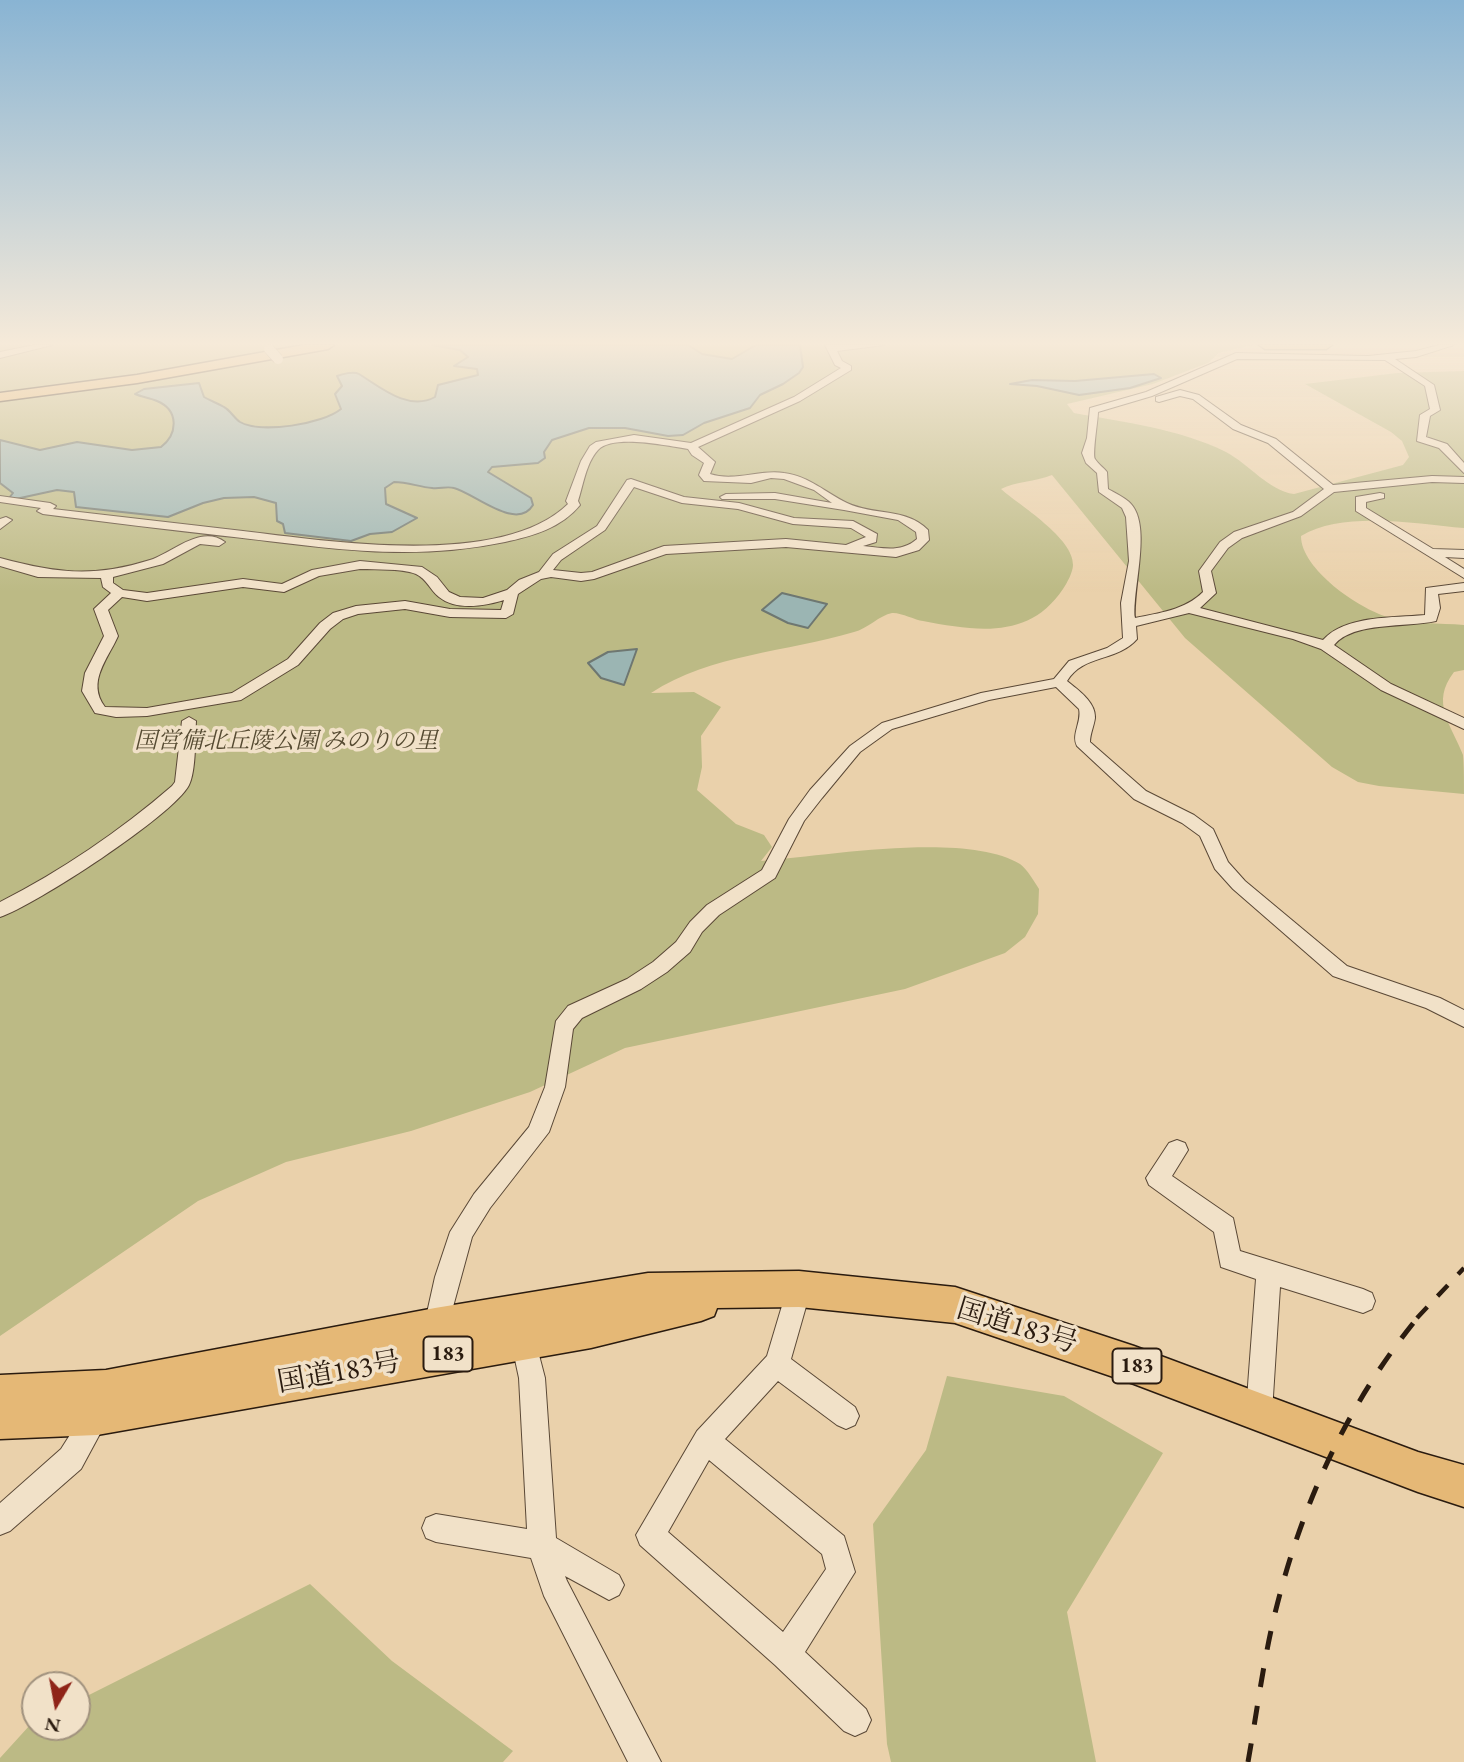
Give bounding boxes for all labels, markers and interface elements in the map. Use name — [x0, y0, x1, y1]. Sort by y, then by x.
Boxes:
park label: 国営備北丘陵公園 みのりの里 — [134, 728, 438, 756]
street label: 国道183号 — [953, 1293, 1081, 1361]
road number: 183 — [424, 1336, 472, 1372]
street label: 国道183号 — [275, 1346, 403, 1400]
road number: 183 — [1112, 1348, 1162, 1384]
north arrow — [21, 1671, 91, 1741]
text: N — [43, 1712, 62, 1739]

